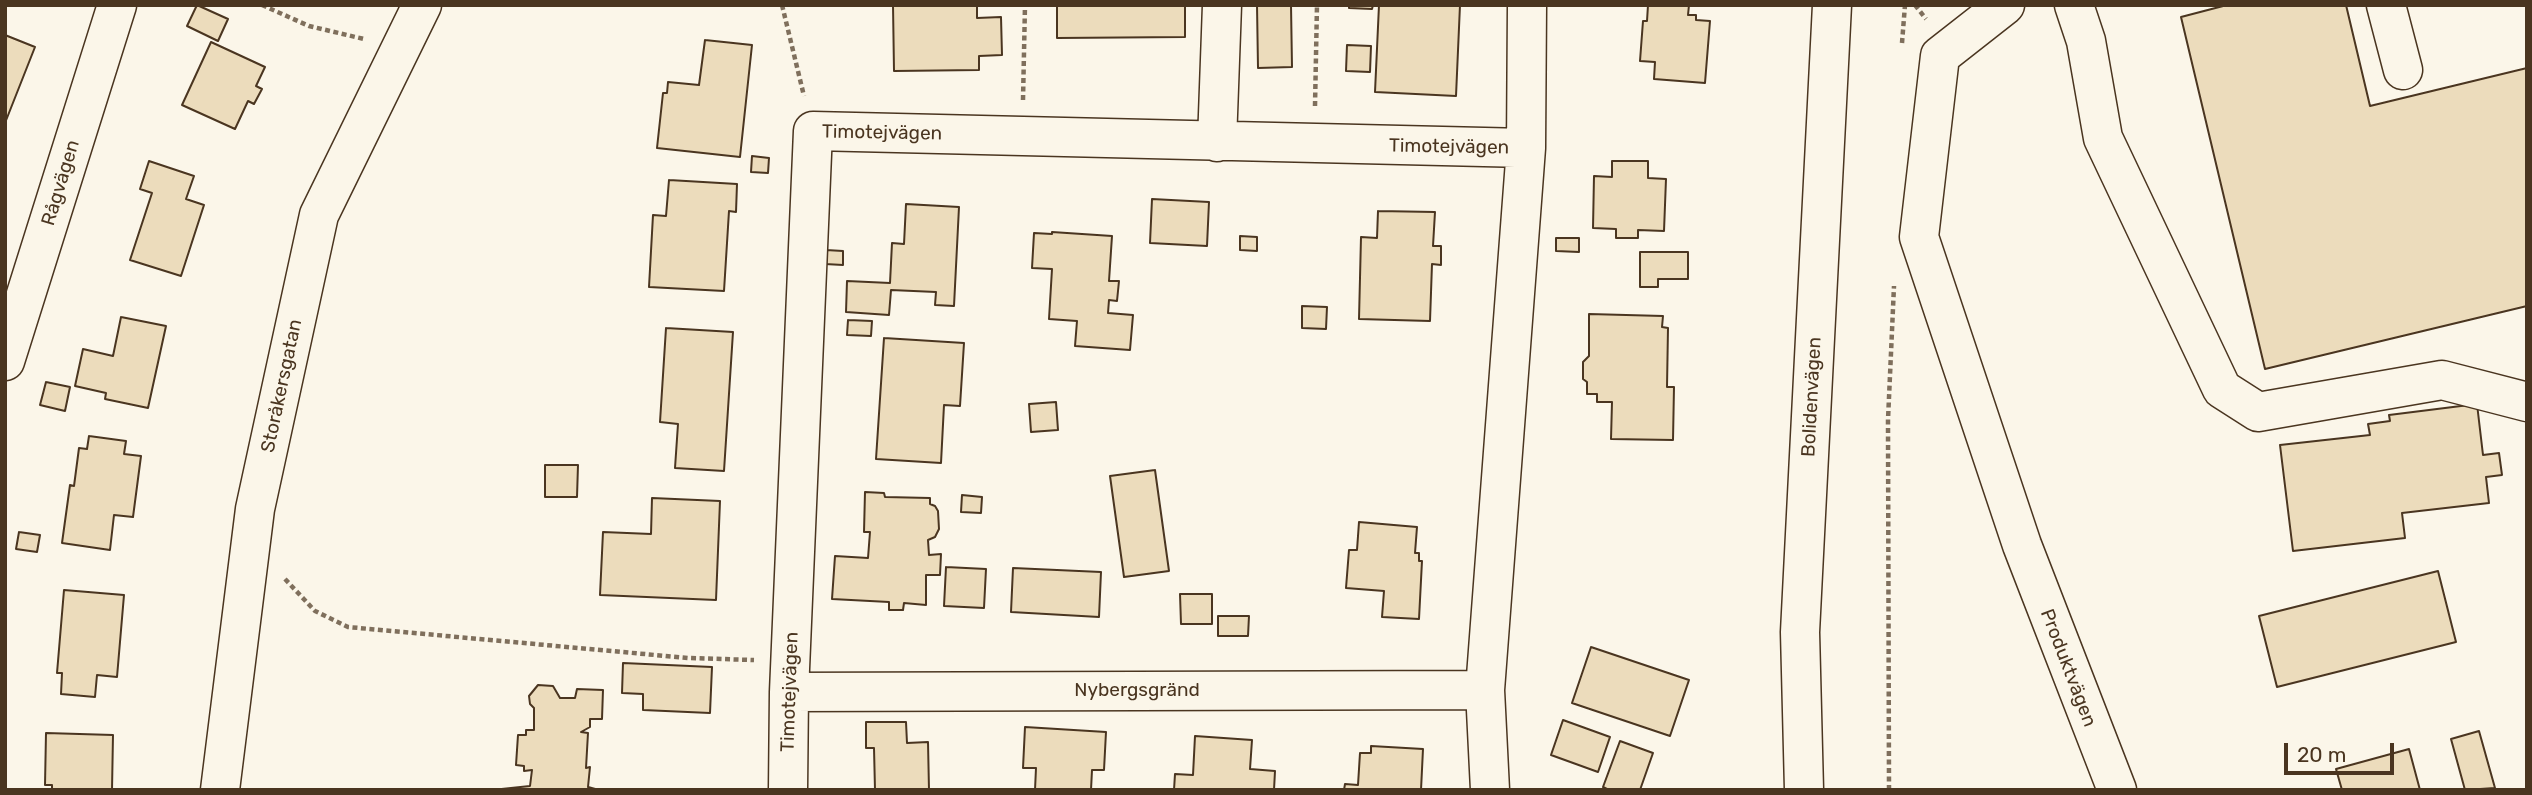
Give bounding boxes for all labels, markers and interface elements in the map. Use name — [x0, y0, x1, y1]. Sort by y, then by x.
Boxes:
street label: Timotejvägen — [822, 121, 942, 145]
street label: Timotejvägen — [1389, 135, 1509, 159]
street label: Rågvägen — [37, 137, 85, 229]
street label: Storåkersgatan — [257, 317, 307, 455]
street label: Bolidenvägen — [1797, 336, 1827, 458]
street label: Produktvägen — [2035, 606, 2101, 730]
street label: Timotejvägen — [777, 632, 803, 752]
street label: Nybergsgränd — [1074, 680, 1200, 702]
scale bar — [2287, 728, 2397, 772]
text: 20 m — [2297, 742, 2346, 767]

